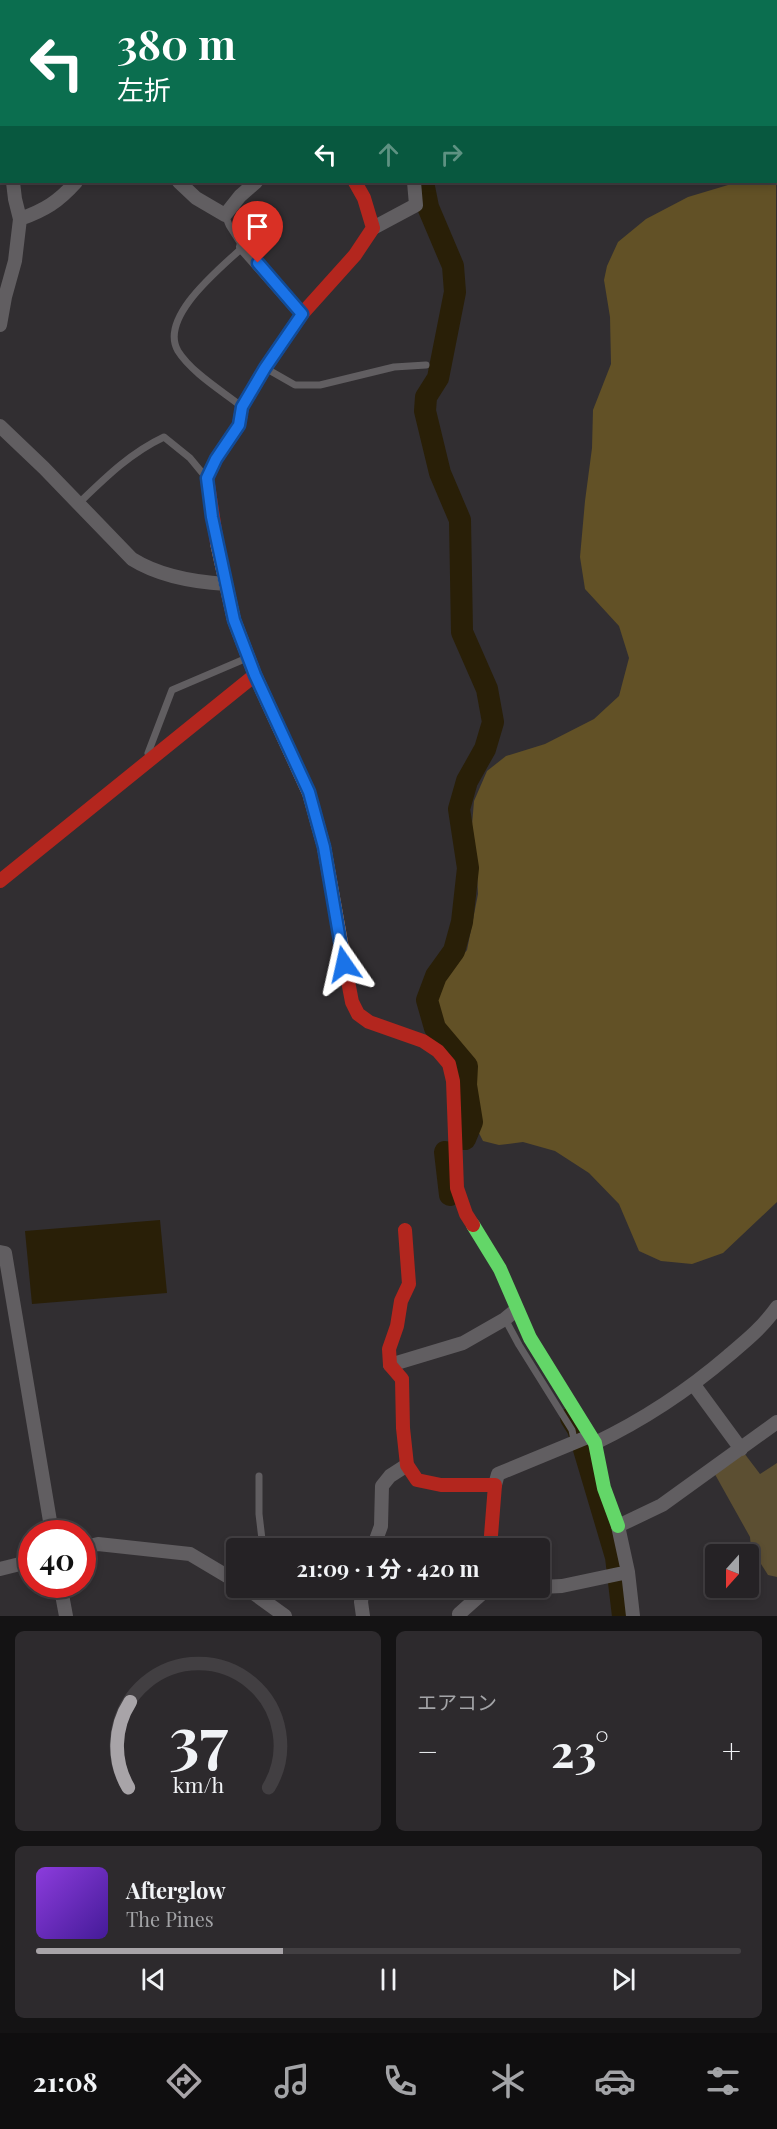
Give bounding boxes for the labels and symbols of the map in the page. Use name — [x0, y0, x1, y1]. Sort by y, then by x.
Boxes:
pin — [232, 201, 283, 263]
position arrow — [312, 932, 376, 996]
speed limit sign: 40 — [18, 1520, 96, 1598]
north arrow — [705, 1544, 759, 1598]

